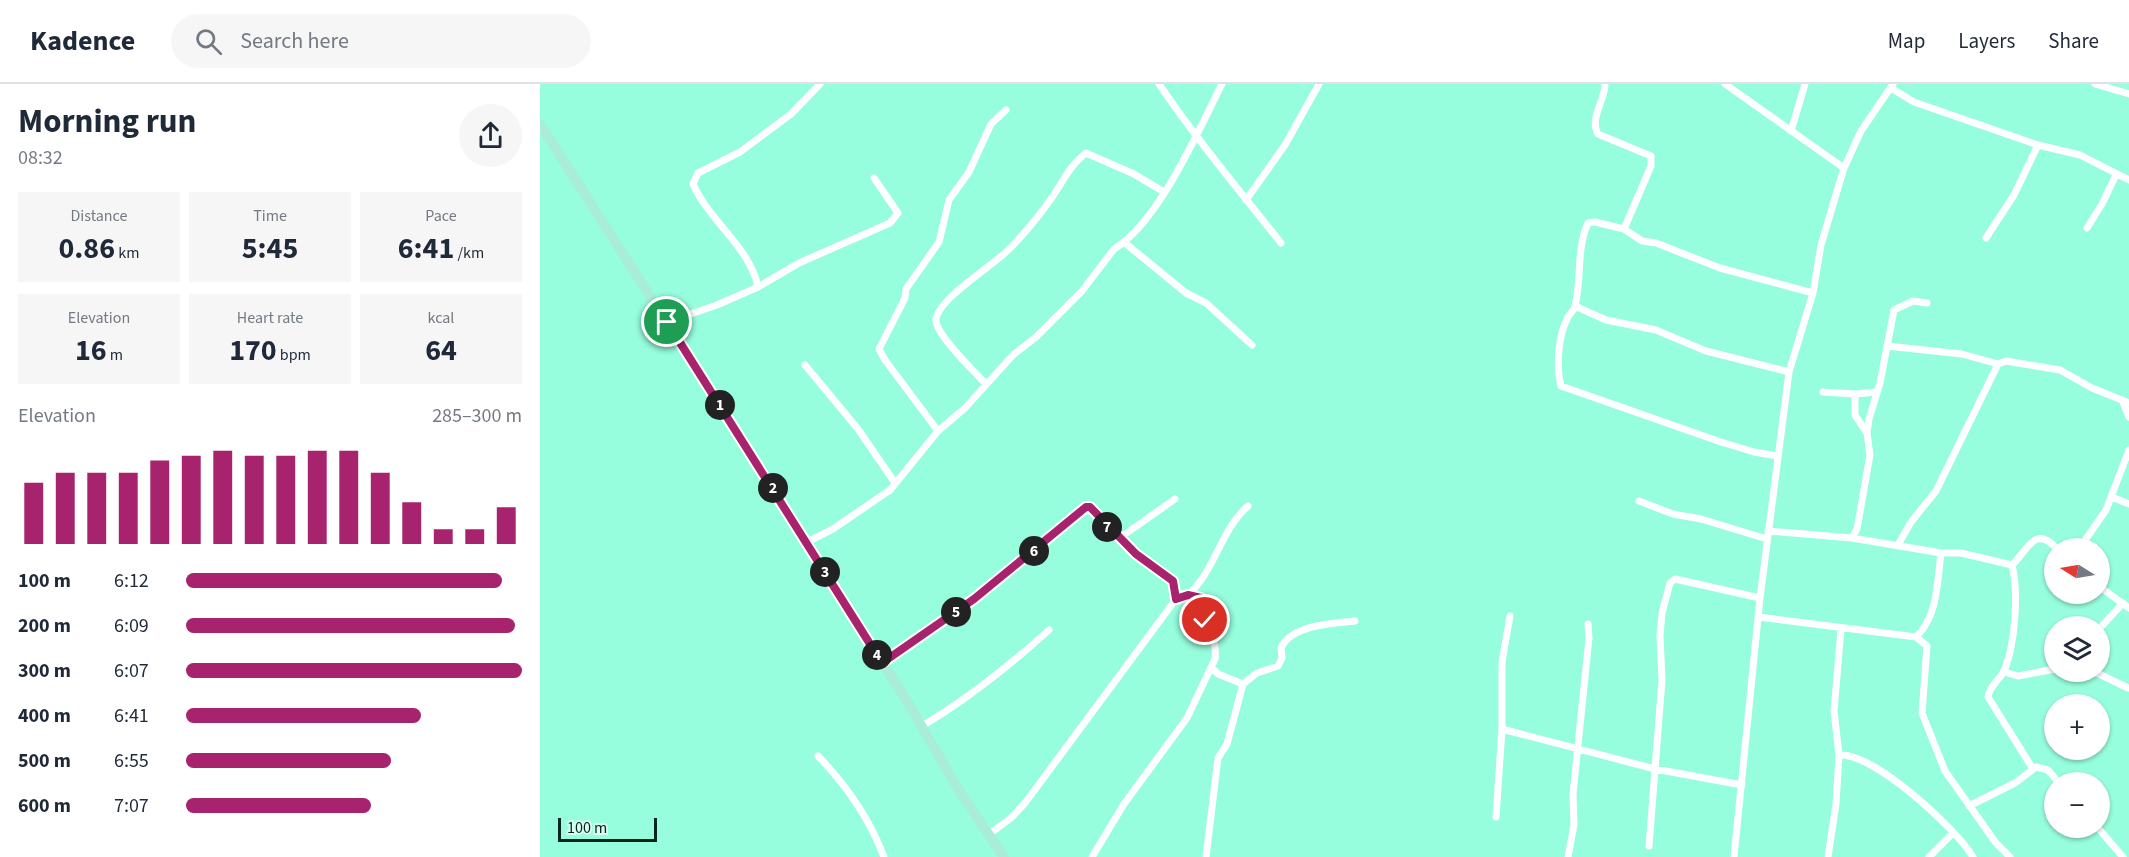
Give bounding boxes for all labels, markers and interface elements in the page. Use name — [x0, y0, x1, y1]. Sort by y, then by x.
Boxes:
search box — [171, 14, 591, 68]
text: Kadence — [30, 21, 135, 61]
icon: search — [192, 25, 225, 58]
text: Search here — [240, 25, 349, 57]
text: Map — [1888, 26, 1925, 56]
text: Layers — [1958, 26, 2015, 56]
text: Share — [2048, 26, 2099, 56]
text: Morning run — [18, 98, 196, 145]
button: share — [459, 104, 522, 167]
text: 08:32 — [18, 144, 63, 172]
text: Distance — [71, 205, 127, 227]
text: Time — [253, 205, 287, 227]
text: Pace — [425, 205, 457, 227]
text: 0.86 — [59, 227, 115, 270]
text: 5:45 — [242, 227, 298, 270]
text: 6:41 — [398, 227, 454, 270]
text: km — [115, 242, 139, 264]
text: /km — [454, 242, 484, 264]
pin — [641, 296, 692, 347]
icon: arrive — [650, 305, 683, 338]
text: Elevation — [68, 307, 130, 329]
text: Heart rate — [237, 307, 303, 329]
text: kcal — [428, 307, 454, 329]
text: 16 — [75, 329, 107, 372]
text: 170 — [229, 329, 277, 372]
text: 64 — [425, 329, 457, 372]
text: m — [107, 344, 123, 366]
text: bpm — [277, 344, 311, 366]
pin: 1 — [705, 390, 735, 420]
text: 1 — [716, 394, 724, 416]
text: Elevation — [18, 402, 96, 430]
text: 285–300 m — [432, 402, 522, 430]
pin: 2 — [758, 473, 788, 503]
text: 2 — [769, 477, 777, 499]
pin: 7 — [1092, 512, 1122, 542]
text: 7 — [1103, 516, 1111, 538]
pin: 6 — [1019, 536, 1049, 566]
north arrow — [2044, 538, 2110, 604]
map controls — [2044, 538, 2110, 838]
text: 6 — [1030, 540, 1038, 562]
pin: 3 — [810, 557, 840, 587]
text: 3 — [821, 561, 829, 583]
text: 100 m — [18, 567, 71, 595]
text: 6:12 — [114, 567, 149, 595]
pin — [1179, 594, 1230, 645]
pin: 5 — [941, 597, 971, 627]
text: 5 — [952, 601, 960, 623]
icon: check — [1188, 603, 1221, 636]
text: 200 m — [18, 612, 71, 640]
text: 6:09 — [114, 612, 149, 640]
button: layers — [2044, 616, 2110, 682]
pin: 4 — [862, 640, 892, 670]
text: 4 — [873, 644, 881, 666]
text: 300 m — [18, 657, 71, 685]
text: 6:07 — [114, 657, 149, 685]
button: + — [2044, 694, 2110, 760]
text: 400 m — [18, 702, 71, 730]
text: 6:41 — [114, 702, 149, 730]
text: 500 m — [18, 747, 71, 775]
text: 6:55 — [114, 747, 149, 775]
button: − — [2044, 772, 2110, 838]
text: 600 m — [18, 792, 71, 820]
text: 7:07 — [114, 792, 149, 820]
scale bar — [558, 815, 657, 842]
text: 100 m — [567, 817, 607, 839]

